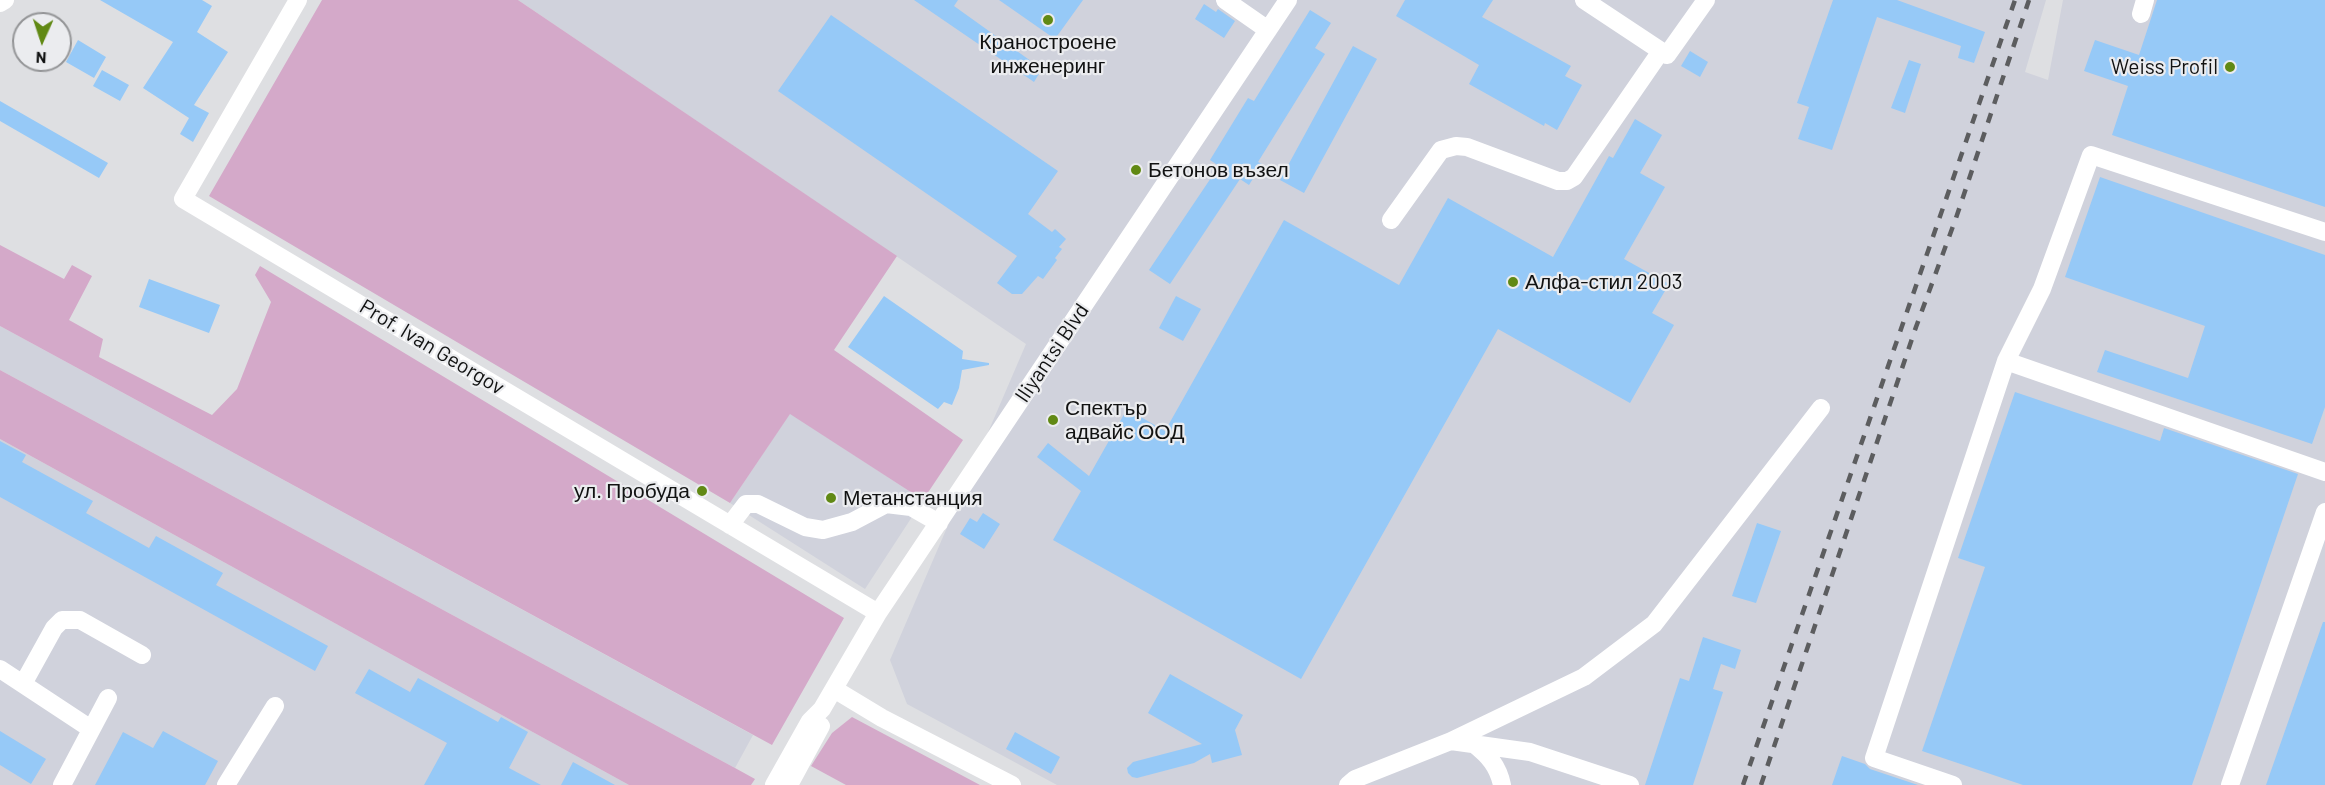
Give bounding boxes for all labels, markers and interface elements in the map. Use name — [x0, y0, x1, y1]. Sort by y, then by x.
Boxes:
north arrow — [12, 12, 72, 72]
marker: Краностроене инженеринг — [1041, 13, 1055, 27]
place label: Краностроене инженеринг — [979, 29, 1117, 79]
text: N — [35, 49, 47, 68]
place label: Weiss Profil — [2111, 54, 2218, 80]
marker: Weiss Profil — [2223, 60, 2237, 74]
place label: Бетонов възел — [1148, 157, 1289, 183]
marker: Бетонов възел — [1129, 163, 1143, 177]
place label: Алфа-стил 2003 — [1525, 269, 1683, 295]
marker: Алфа-стил 2003 — [1506, 275, 1520, 289]
street label: Prof. Ivan Georgov — [355, 294, 509, 400]
street label: Iliyantsi Blvd — [1010, 299, 1094, 407]
place label: Спектър адвайс ООД — [1065, 395, 1184, 445]
marker: Спектър адвайс ООД — [1046, 413, 1060, 427]
place label: ул. Пробуда — [574, 478, 690, 504]
marker: ул. Пробуда — [695, 484, 709, 498]
place label: Метанстанция — [843, 485, 983, 511]
marker: Метанстанция — [824, 491, 838, 505]

